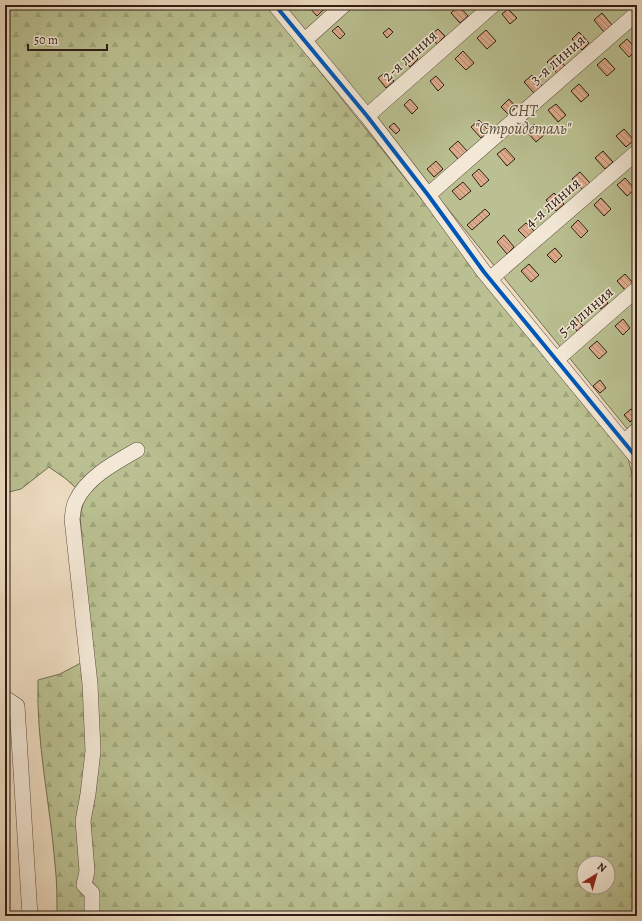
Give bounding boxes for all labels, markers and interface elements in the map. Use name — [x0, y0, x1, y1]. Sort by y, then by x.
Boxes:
street label: 2-я линия — [377, 25, 442, 87]
scale bar — [28, 26, 107, 52]
street label: 3-я линия — [525, 29, 590, 90]
text: 50 m — [34, 32, 58, 48]
park label: СНТ "Стройдеталь" — [475, 100, 572, 140]
street label: 4-я линия — [520, 172, 586, 233]
street label: 5-я линия — [553, 281, 618, 342]
north arrow — [576, 855, 616, 895]
text: N — [594, 859, 609, 876]

